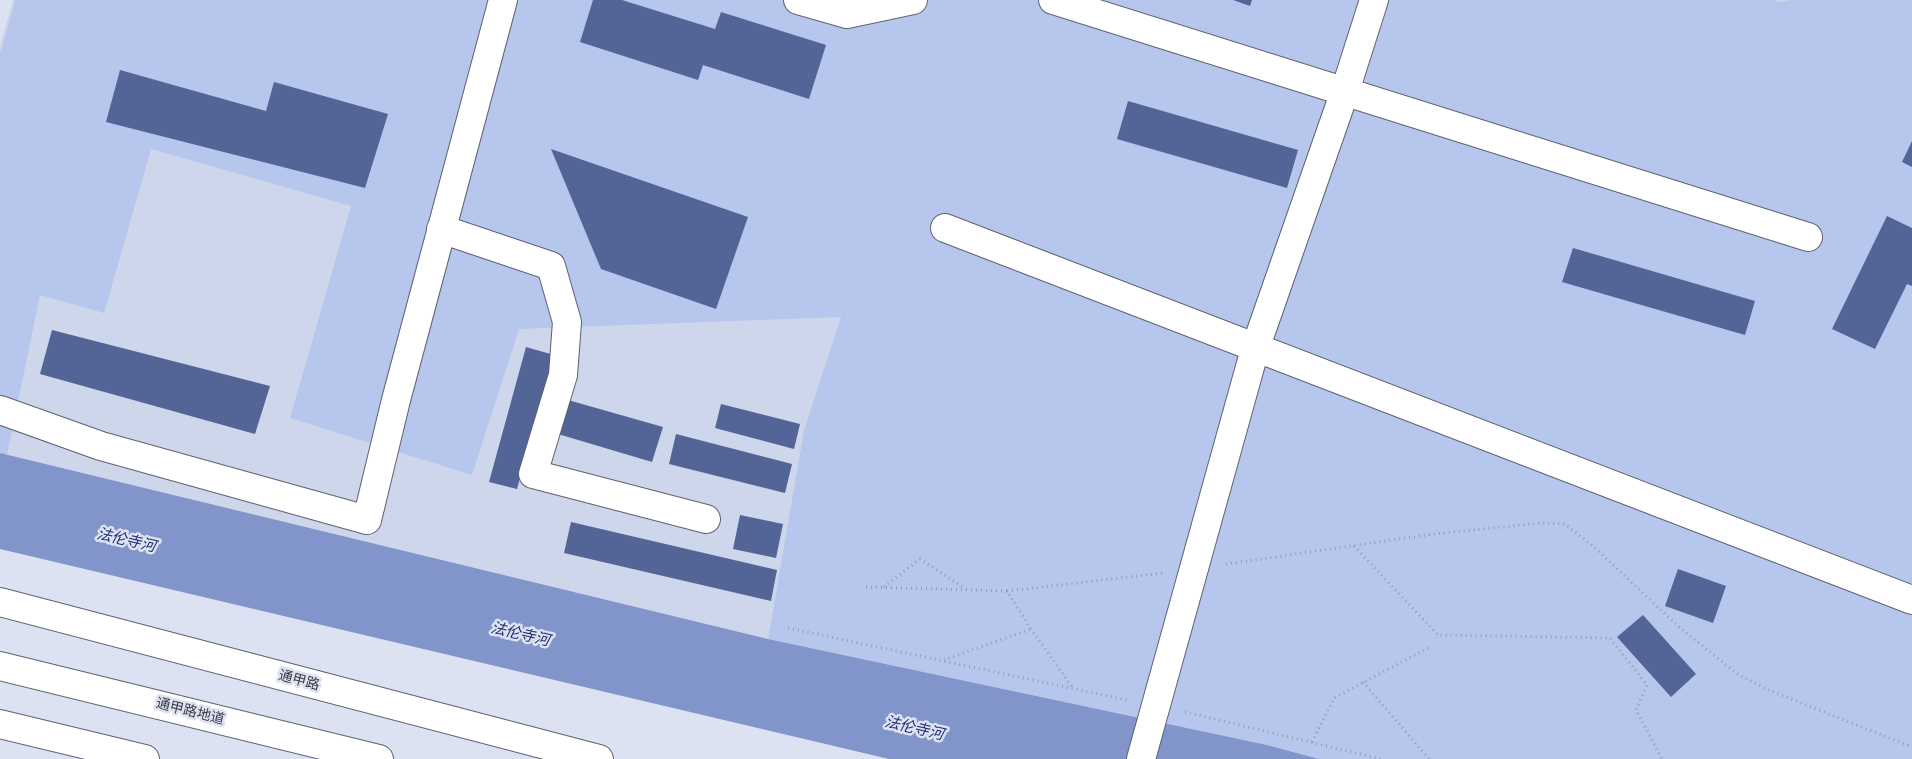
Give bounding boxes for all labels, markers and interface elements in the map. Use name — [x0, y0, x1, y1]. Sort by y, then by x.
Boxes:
water label: 法伦寺河 — [95, 525, 157, 557]
water label: 法伦寺河 — [489, 619, 551, 651]
street label: 通甲路 — [277, 667, 321, 695]
street label: 通甲路地道 — [154, 695, 226, 729]
water label: 法伦寺河 — [883, 713, 945, 745]

